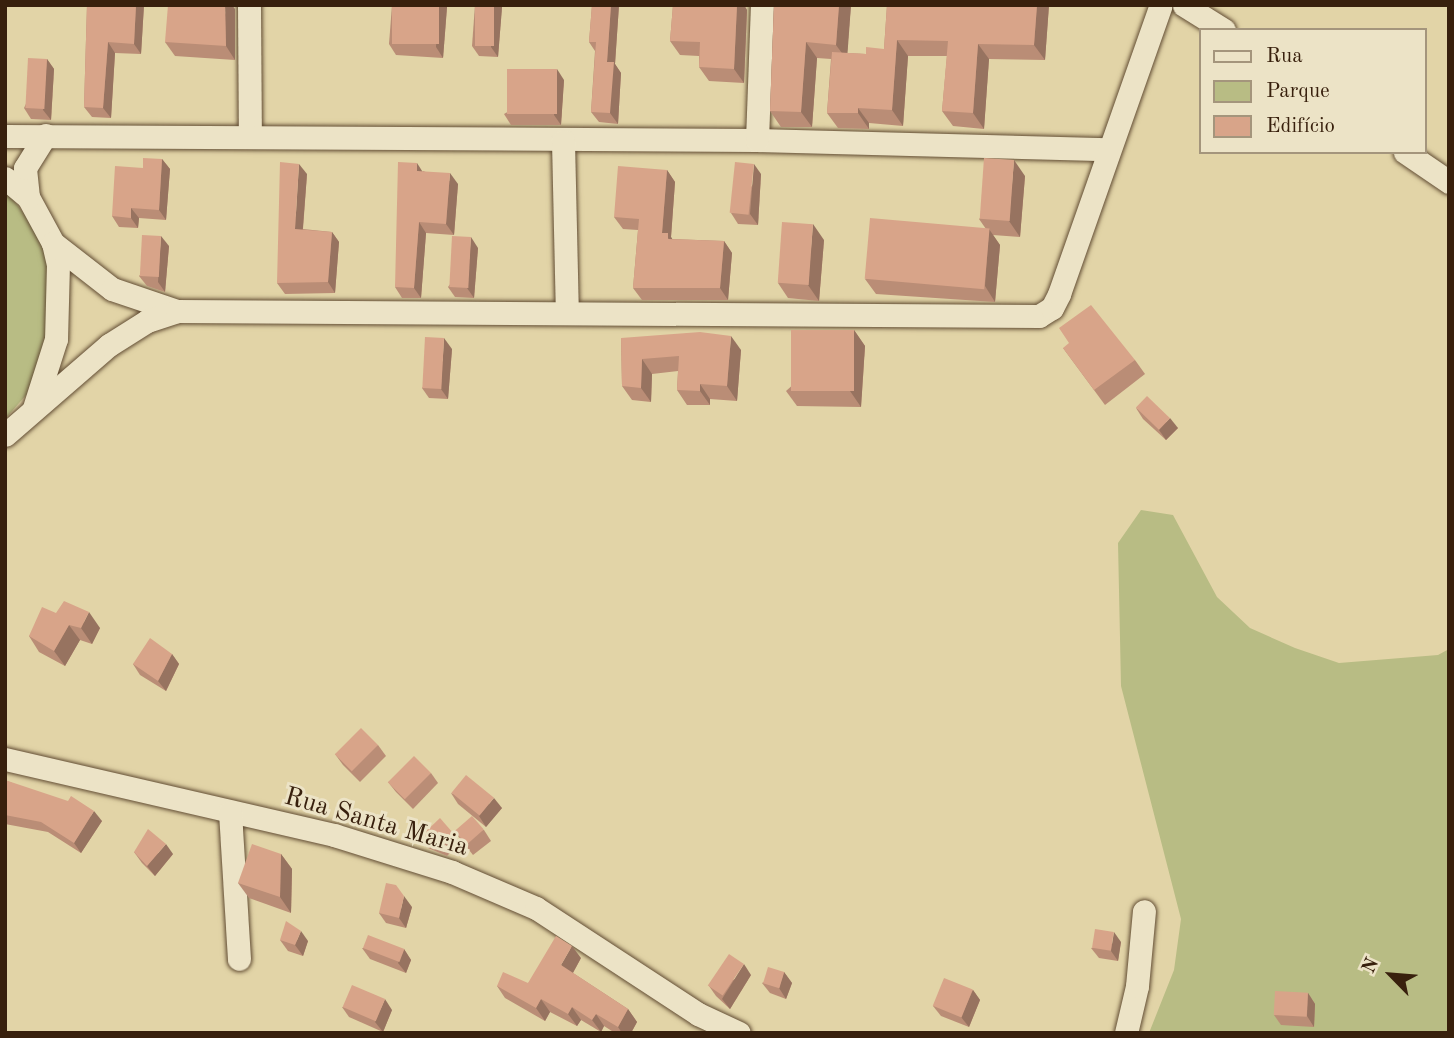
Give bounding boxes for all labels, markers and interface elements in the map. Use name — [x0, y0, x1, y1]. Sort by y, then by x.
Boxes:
legend — [1198, 28, 1426, 154]
text: Rua — [1266, 46, 1303, 67]
text: Parque — [1266, 81, 1330, 102]
text: Edifício — [1266, 116, 1335, 137]
street label: Rua Santa Maria — [280, 782, 472, 864]
north arrow — [1356, 940, 1426, 1010]
text: N — [1360, 955, 1383, 977]

